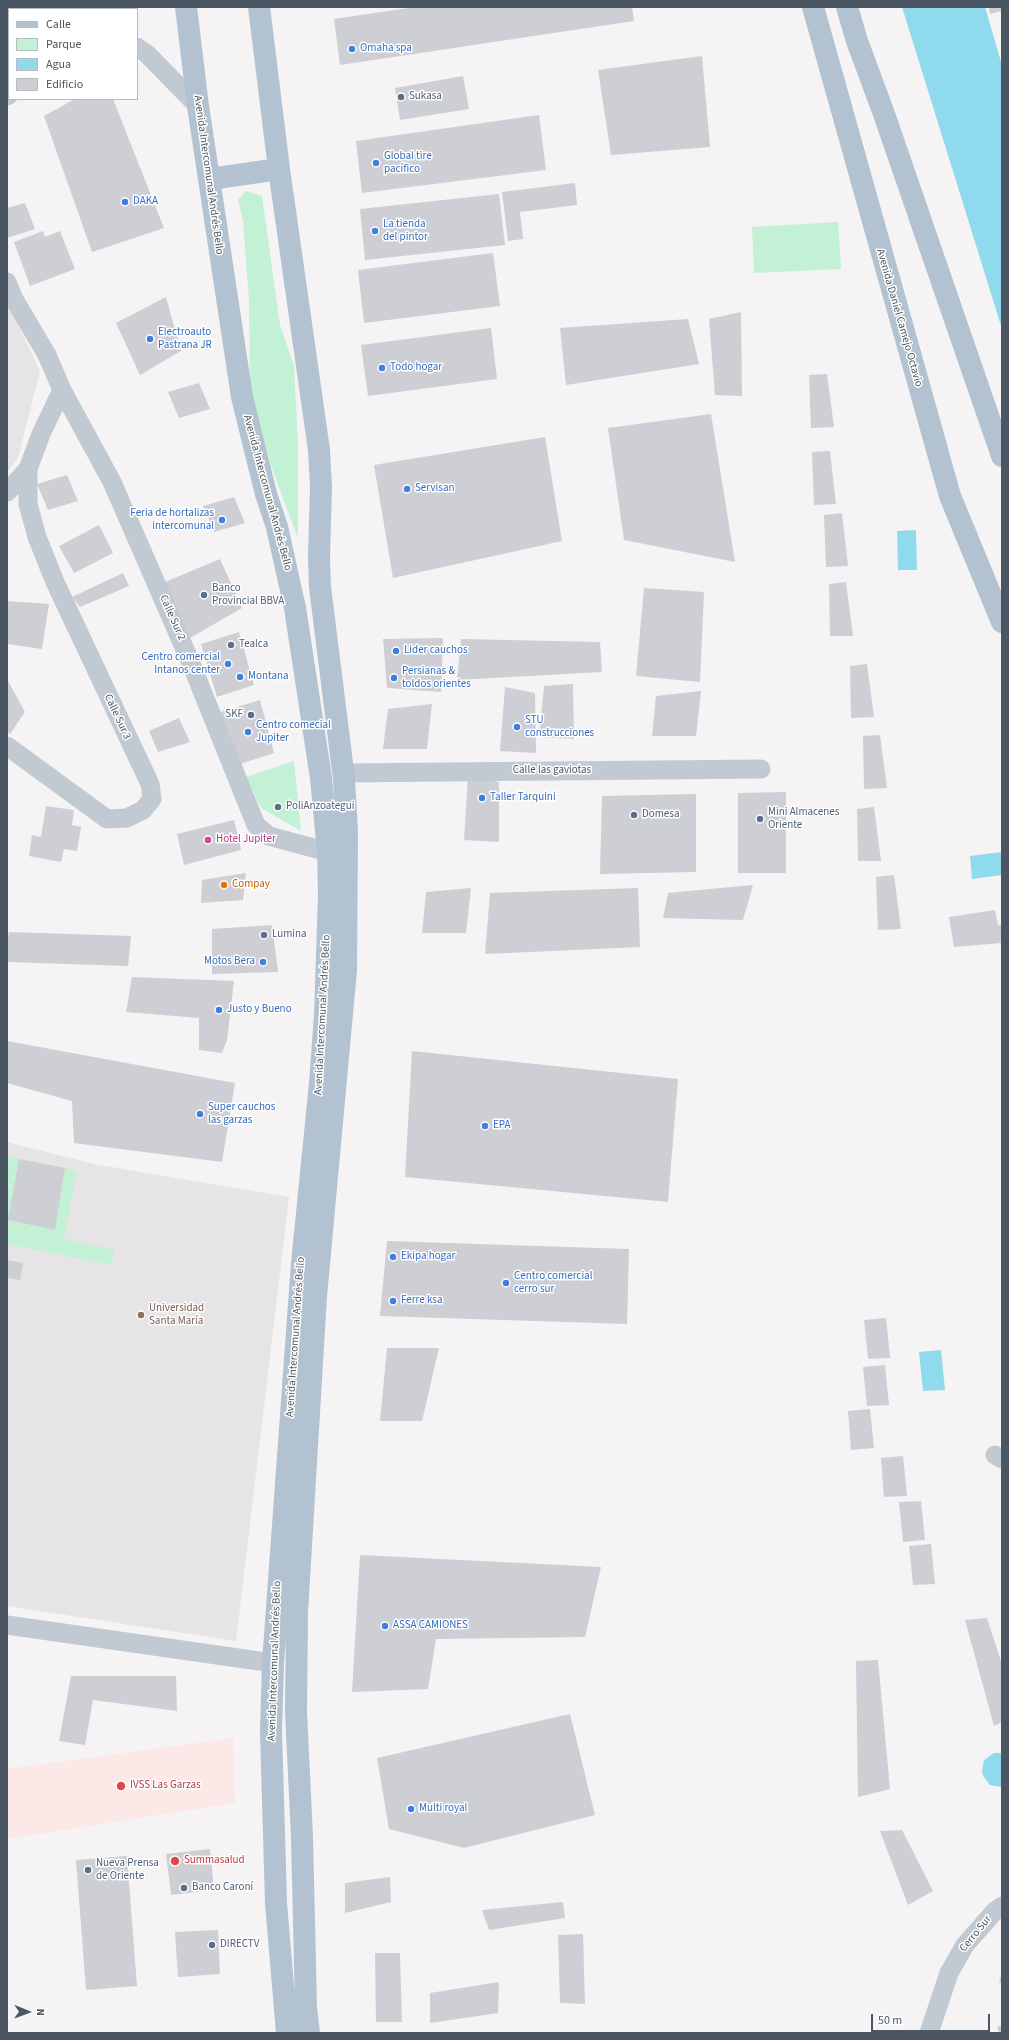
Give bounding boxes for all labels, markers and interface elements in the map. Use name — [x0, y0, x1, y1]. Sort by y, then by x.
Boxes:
legend — [8, 8, 138, 100]
text: Calle — [46, 16, 71, 33]
text: Parque — [46, 36, 82, 53]
place label: Omaha spa — [360, 42, 412, 56]
marker: Omaha spa — [347, 44, 357, 54]
text: Agua — [46, 56, 71, 73]
text: Edificio — [46, 76, 83, 93]
place label: Sukasa — [409, 90, 442, 104]
marker: Sukasa — [396, 92, 406, 102]
street label: Avenida Intercomunal Andrés Bello — [190, 95, 226, 255]
place label: Global tire pacífico — [384, 150, 432, 176]
marker: Global tire pacífico — [371, 158, 381, 168]
place label: DAKA — [133, 195, 158, 209]
marker: DAKA — [120, 197, 130, 207]
place label: La tienda del pintor — [383, 218, 428, 244]
marker: La tienda del pintor — [370, 226, 380, 236]
street label: Avenida Daniel Camejo Octavio — [873, 248, 925, 388]
place label: Electroauto Pastrana JR — [158, 326, 212, 352]
marker: Electroauto Pastrana JR — [145, 334, 155, 344]
place label: Todo hogar — [390, 361, 442, 375]
marker: Todo hogar — [377, 363, 387, 373]
street label: Avenida Intercomunal Andrés Bello — [240, 414, 294, 572]
place label: Servisan — [415, 482, 454, 496]
marker: Servisan — [402, 484, 412, 494]
place label: Feria de hortalizas intercomunal — [130, 507, 214, 533]
marker: Feria de hortalizas intercomunal — [217, 515, 227, 525]
place label: Banco Provincial BBVA — [212, 582, 284, 608]
marker: Banco Provincial BBVA — [199, 590, 209, 600]
street label: Calle Sur 2 — [156, 593, 188, 643]
place label: Tealca — [239, 638, 268, 652]
marker: Tealca — [226, 640, 236, 650]
place label: Lider cauchos — [404, 644, 468, 658]
marker: Lider cauchos — [391, 646, 401, 656]
place label: Centro comercial Intanos center — [142, 651, 220, 677]
marker: Centro comercial Intanos center — [223, 659, 233, 669]
place label: Persianas & toldos orientes — [402, 665, 471, 691]
place label: Montana — [248, 670, 289, 684]
marker: Montana — [235, 672, 245, 682]
marker: Persianas & toldos orientes — [389, 673, 399, 683]
street label: Calle Sur 3 — [101, 692, 133, 742]
place label: SKF — [225, 708, 243, 722]
marker: SKF — [246, 710, 256, 720]
place label: STU construcciones — [525, 714, 594, 740]
place label: Centro comecial Jupiter — [256, 719, 331, 745]
marker: STU construcciones — [512, 722, 522, 732]
marker: Centro comecial Jupiter — [243, 727, 253, 737]
street label: Calle las gaviotas — [513, 764, 591, 778]
place label: Taller Tarquini — [490, 791, 556, 805]
marker: Taller Tarquini — [477, 793, 487, 803]
place label: PoliAnzoategui — [286, 800, 354, 814]
marker: PoliAnzoategui — [273, 802, 283, 812]
place label: Mini Almacenes Oriente — [768, 806, 839, 832]
place label: Domesa — [642, 808, 679, 822]
marker: Domesa — [629, 810, 639, 820]
marker: Mini Almacenes Oriente — [755, 814, 765, 824]
place label: Hotel Jupiter — [216, 833, 276, 847]
marker: Hotel Jupiter — [203, 835, 213, 845]
place label: Compay — [232, 878, 270, 892]
marker: Compay — [219, 880, 229, 890]
place label: Lumina — [272, 928, 307, 942]
marker: Lumina — [259, 930, 269, 940]
street label: Avenida Intercomunal Andrés Bello — [312, 934, 334, 1096]
place label: Motos Bera — [204, 955, 255, 969]
marker: Motos Bera — [258, 957, 268, 967]
place label: Justo y Bueno — [227, 1003, 292, 1017]
marker: Justo y Bueno — [214, 1005, 224, 1015]
place label: Super cauchos las garzas — [208, 1101, 275, 1127]
marker: Super cauchos las garzas — [195, 1109, 205, 1119]
place label: EPA — [493, 1119, 510, 1133]
marker: EPA — [480, 1121, 490, 1131]
place label: Ekipa hogar — [401, 1250, 455, 1264]
marker: Ekipa hogar — [388, 1252, 398, 1262]
street label: Avenida Intercomunal Andrés Bello — [284, 1256, 308, 1418]
place label: Centro comercial cerro sur — [514, 1270, 592, 1296]
marker: Centro comercial cerro sur — [501, 1278, 511, 1288]
place label: Ferre ksa — [401, 1294, 443, 1308]
marker: Ferre ksa — [388, 1296, 398, 1306]
place label: Universidad Santa María — [149, 1302, 204, 1328]
marker: Universidad Santa María — [136, 1310, 146, 1320]
street label: Avenida Intercomunal Andrés Bello — [266, 1581, 284, 1741]
place label: ASSA CAMIONES — [393, 1619, 468, 1633]
marker: ASSA CAMIONES — [380, 1621, 390, 1631]
place label: IVSS Las Garzas — [130, 1779, 201, 1793]
marker: IVSS Las Garzas — [115, 1780, 127, 1792]
place label: Multi royal — [419, 1802, 467, 1816]
marker: Multi royal — [406, 1804, 416, 1814]
place label: Summasalud — [184, 1854, 245, 1868]
marker: Summasalud — [169, 1855, 181, 1867]
place label: Nueva Prensa de Oriente — [96, 1857, 159, 1883]
marker: Nueva Prensa de Oriente — [83, 1865, 93, 1875]
place label: Banco Caroní — [192, 1881, 253, 1895]
marker: Banco Caroní — [179, 1883, 189, 1893]
street label: Cerro Sur — [957, 1913, 995, 1955]
place label: DIRECTV — [220, 1938, 259, 1952]
marker: DIRECTV — [207, 1940, 217, 1950]
north arrow — [8, 1992, 48, 2032]
scale bar — [873, 2006, 992, 2032]
text: N — [33, 2008, 48, 2016]
text: 50 m — [878, 2012, 902, 2029]

